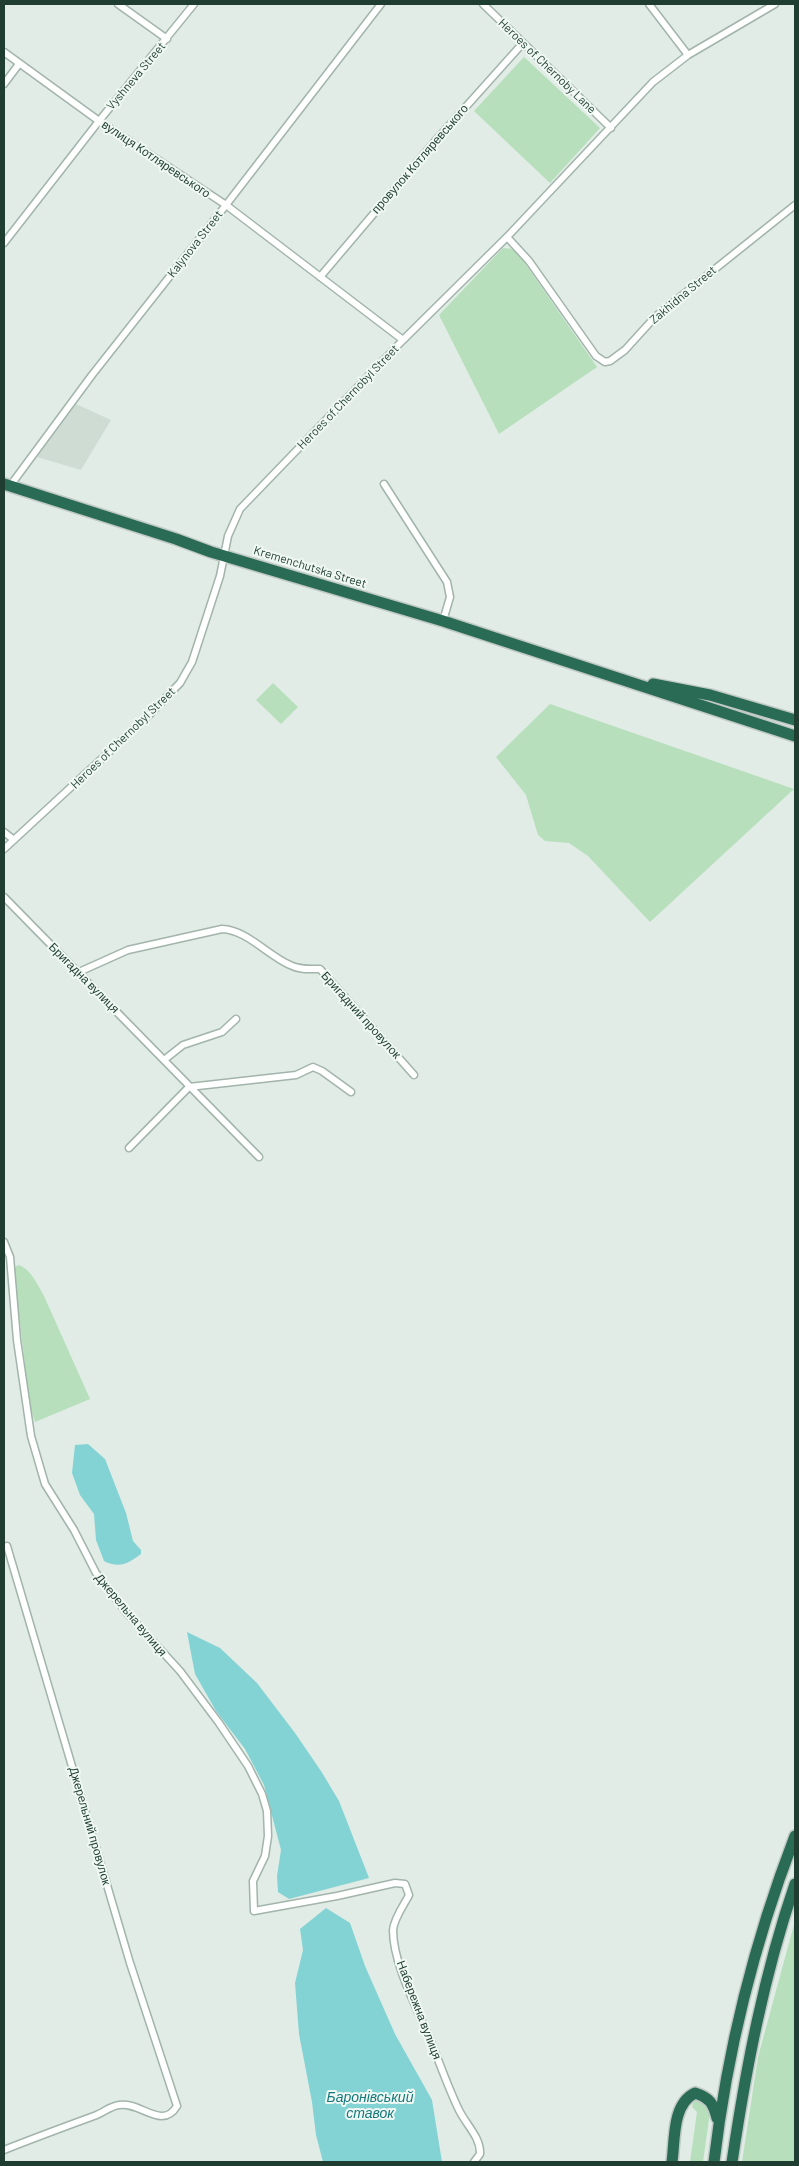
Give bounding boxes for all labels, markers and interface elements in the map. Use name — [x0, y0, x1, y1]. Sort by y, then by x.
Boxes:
street label: Heroes of Chernoby Lane — [495, 16, 599, 116]
street label: Vyshneva Street — [104, 39, 168, 113]
street label: провулок Котляревського — [369, 101, 471, 217]
street label: вулиця Котляревського — [99, 117, 213, 201]
street label: Kalynova Street — [164, 208, 226, 280]
street label: Zakhidna Street — [647, 263, 719, 327]
street label: Heroes of Chernobyl Street — [294, 342, 402, 452]
street label: Kremenchutska Street — [252, 543, 368, 591]
street label: Heroes of Chernobyl Street — [68, 684, 178, 792]
street label: Бригадна вулиця — [46, 940, 122, 1016]
street label: Бригадний провулок — [318, 968, 404, 1062]
street label: Джерельна вулиця — [92, 1571, 170, 1659]
street label: Джерельний провулок — [66, 1765, 114, 1887]
street label: Набережна вулиця — [394, 1959, 444, 2061]
water label: Баронівський ставок — [327, 2089, 413, 2122]

